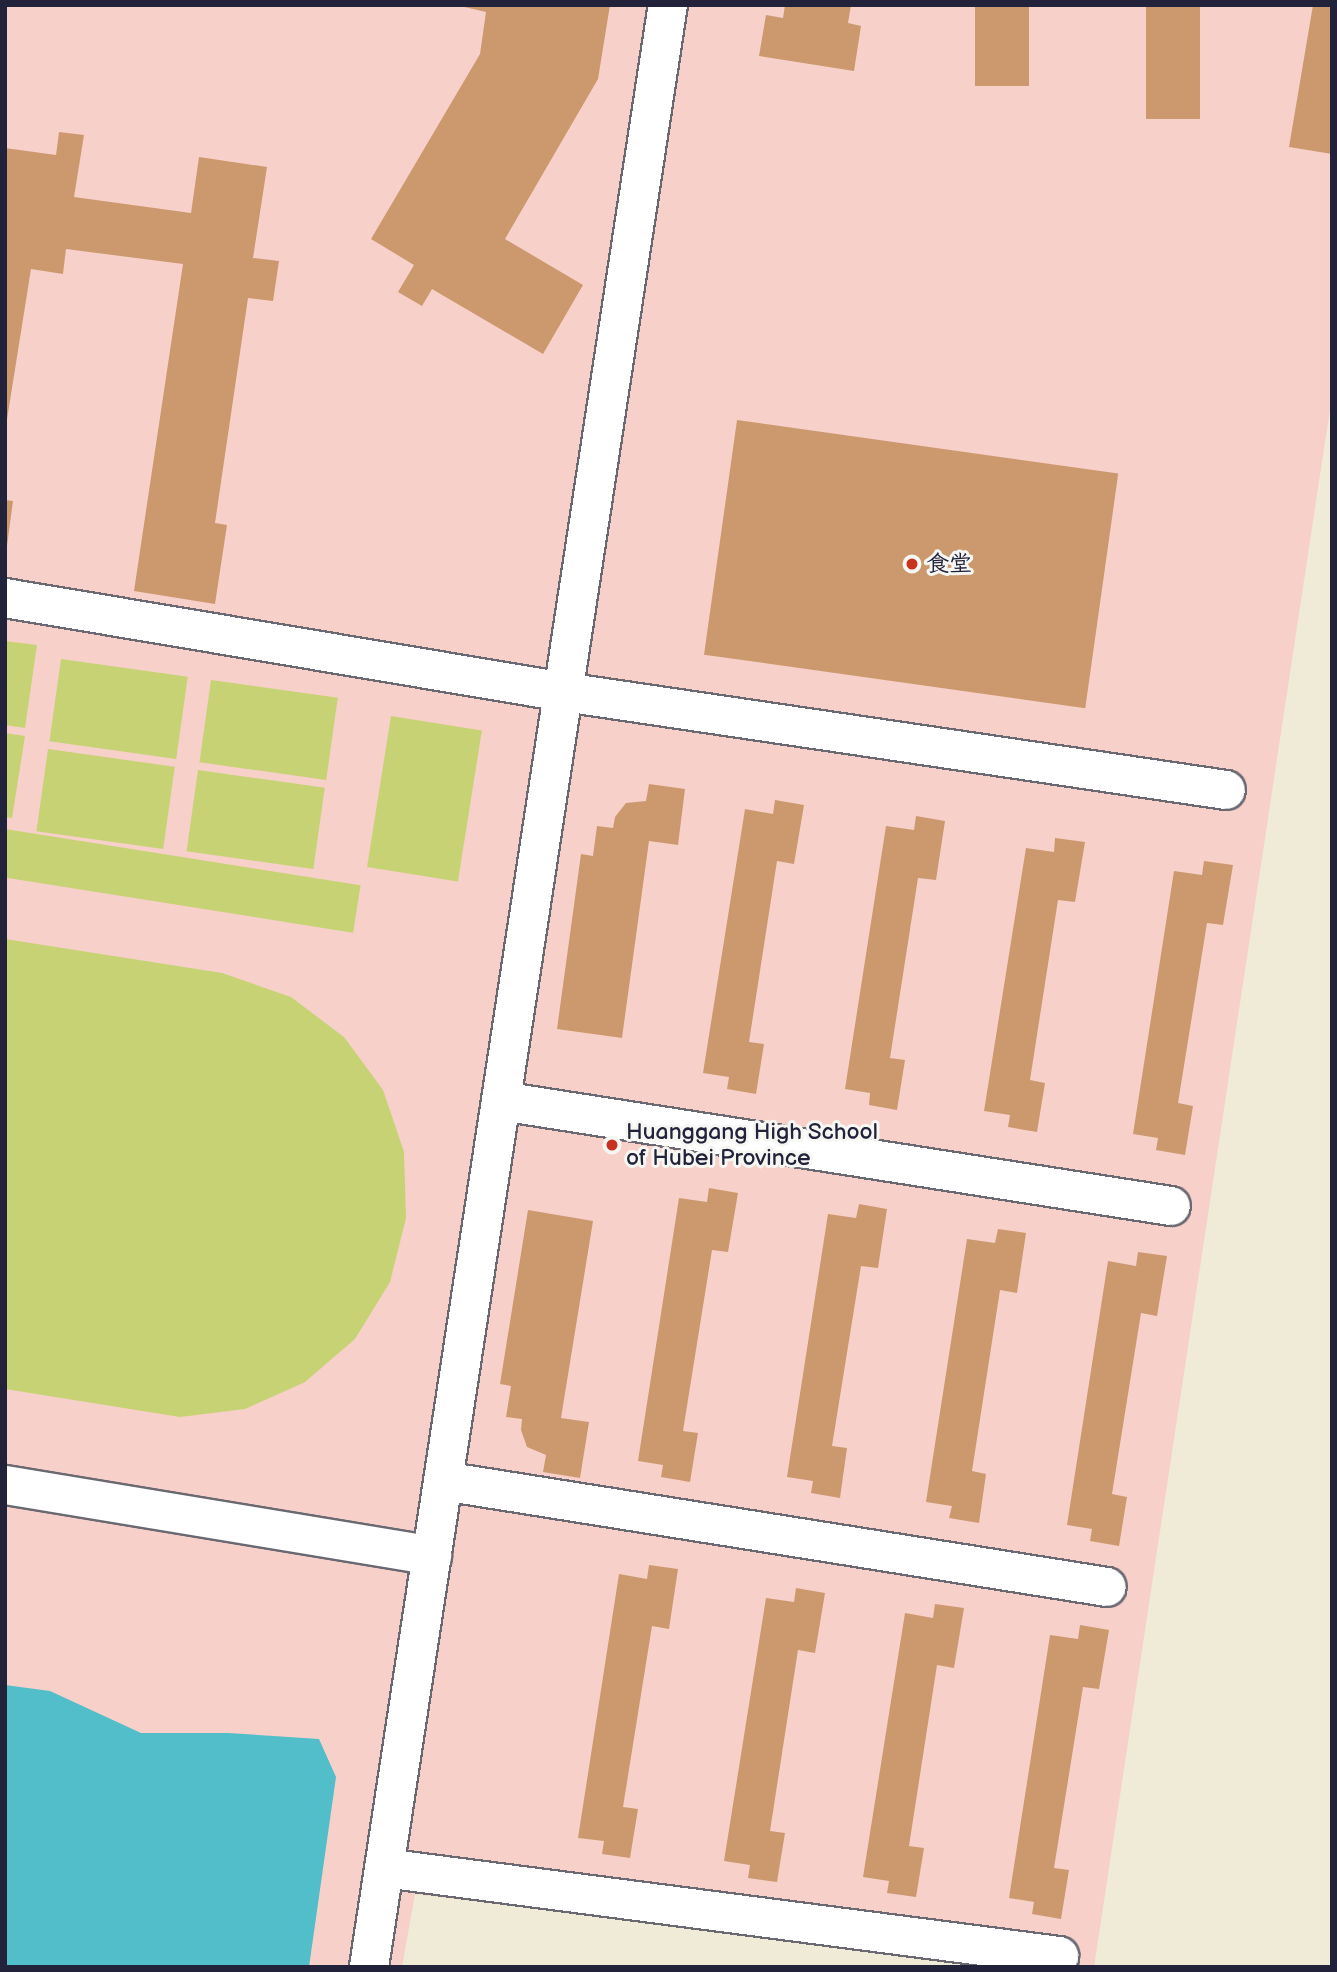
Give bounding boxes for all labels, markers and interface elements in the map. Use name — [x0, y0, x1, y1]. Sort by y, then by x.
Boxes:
place label: 食堂 — [926, 550, 972, 578]
marker: 食堂 — [904, 556, 920, 572]
place label: Huanggang High School of Hubei Province — [626, 1118, 878, 1172]
marker: Huanggang High School of Hubei Province — [604, 1137, 620, 1153]

